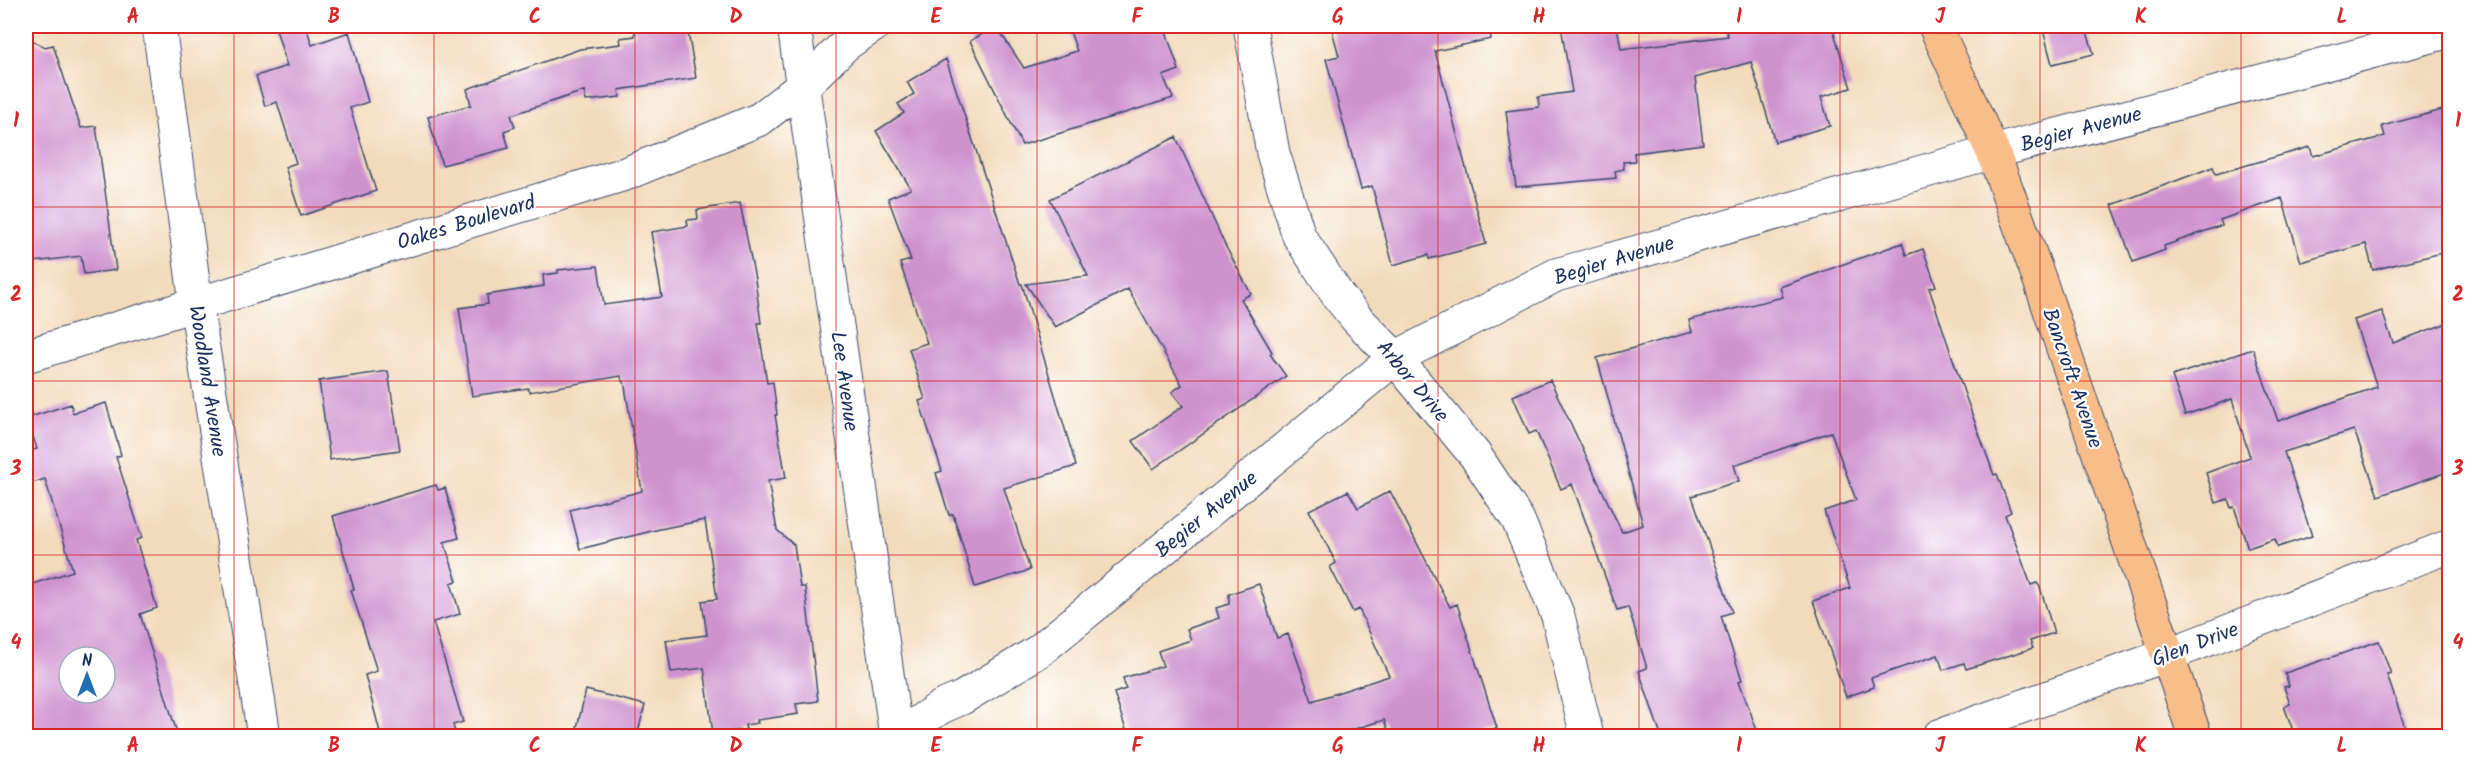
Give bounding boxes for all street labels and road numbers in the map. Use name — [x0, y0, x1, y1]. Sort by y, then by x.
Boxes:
street label: Begier Avenue — [2017, 98, 2146, 162]
street label: Oakes Boulevard — [393, 187, 540, 260]
street label: Begier Avenue — [1550, 227, 1679, 295]
street label: Woodland Avenue — [178, 303, 235, 460]
street label: Bancroft Avenue — [2032, 304, 2111, 454]
street label: Lee Avenue — [820, 329, 867, 434]
street label: Arbor Drive — [1367, 333, 1457, 431]
street label: Begier Avenue — [1148, 463, 1266, 567]
street label: Glen Drive — [2147, 614, 2244, 677]

